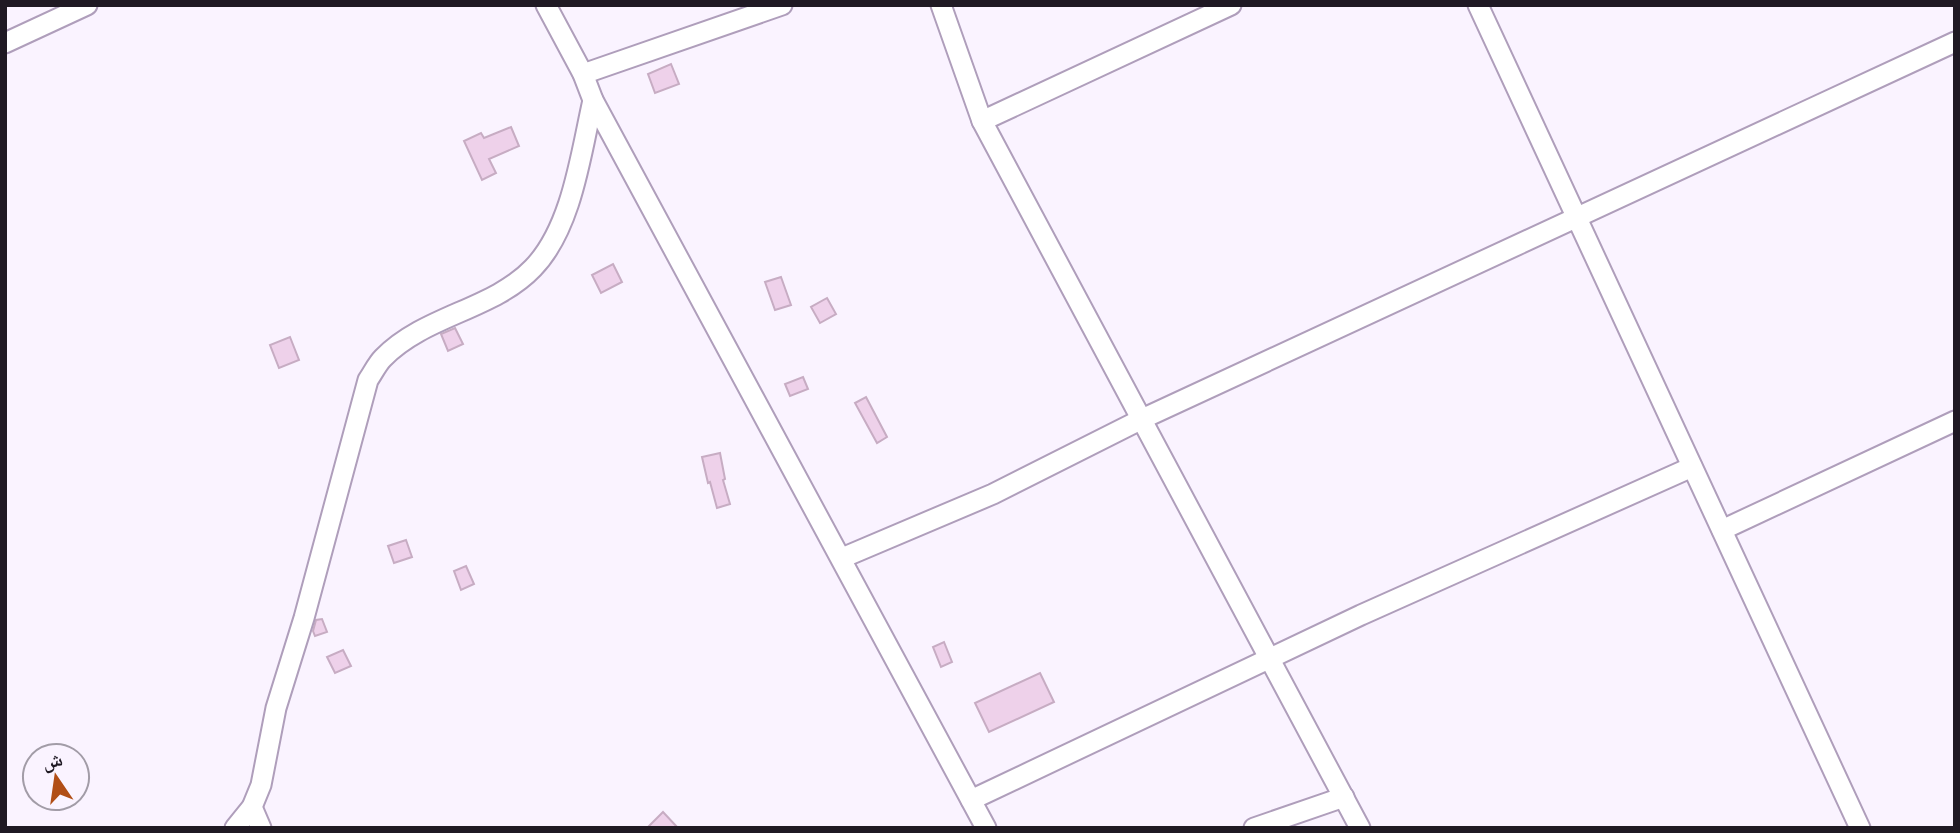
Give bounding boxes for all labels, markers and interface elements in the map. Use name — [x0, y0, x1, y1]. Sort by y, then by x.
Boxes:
north arrow — [21, 742, 91, 812]
text: ش — [40, 747, 65, 774]

